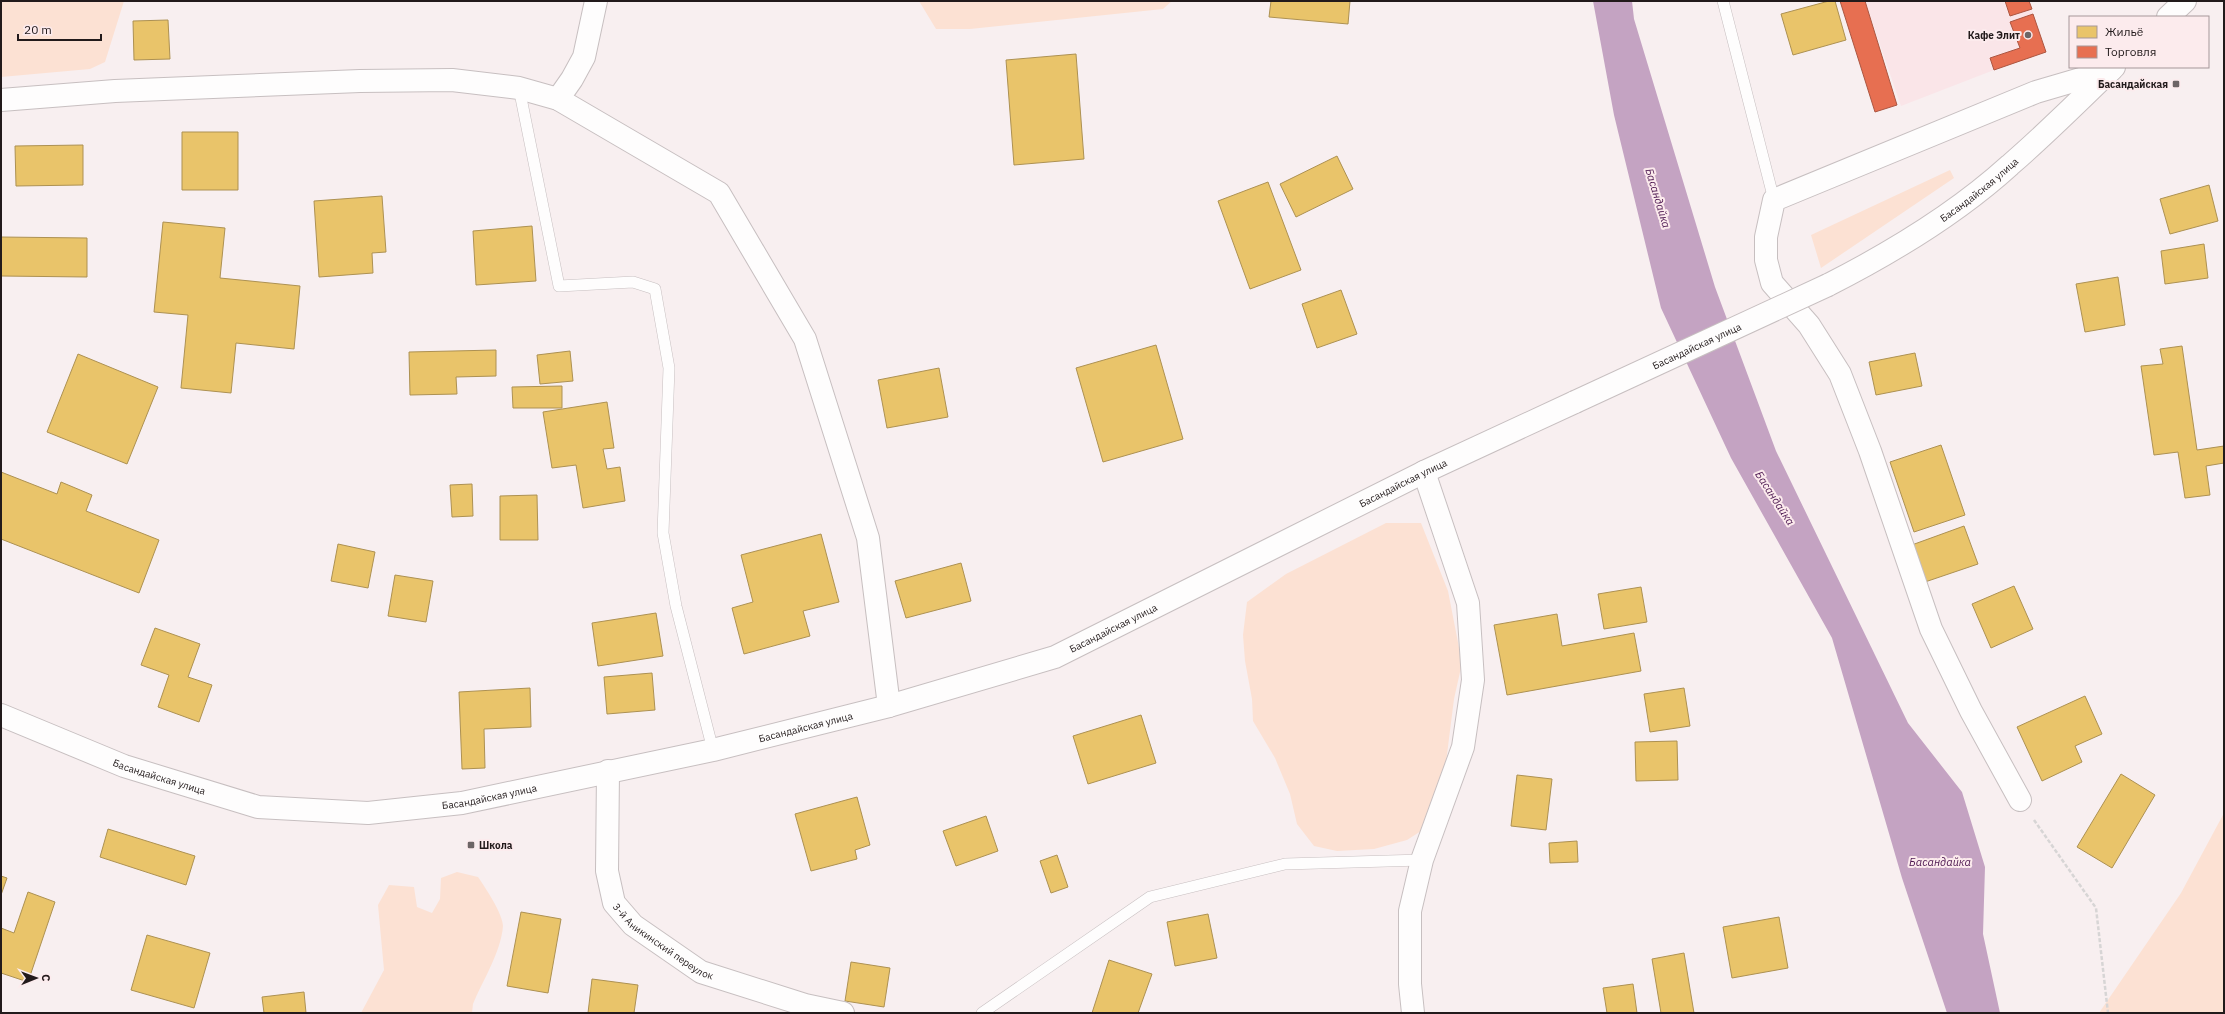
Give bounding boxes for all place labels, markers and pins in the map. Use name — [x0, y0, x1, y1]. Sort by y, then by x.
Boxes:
place label: Кафе Элит — [1968, 29, 2020, 42]
marker: Кафе Элит — [2023, 30, 2033, 40]
place label: Басандайская — [2098, 78, 2168, 91]
marker: Басандайская — [2171, 79, 2181, 89]
place label: Школа — [479, 839, 513, 852]
marker: Школа — [466, 840, 476, 850]

